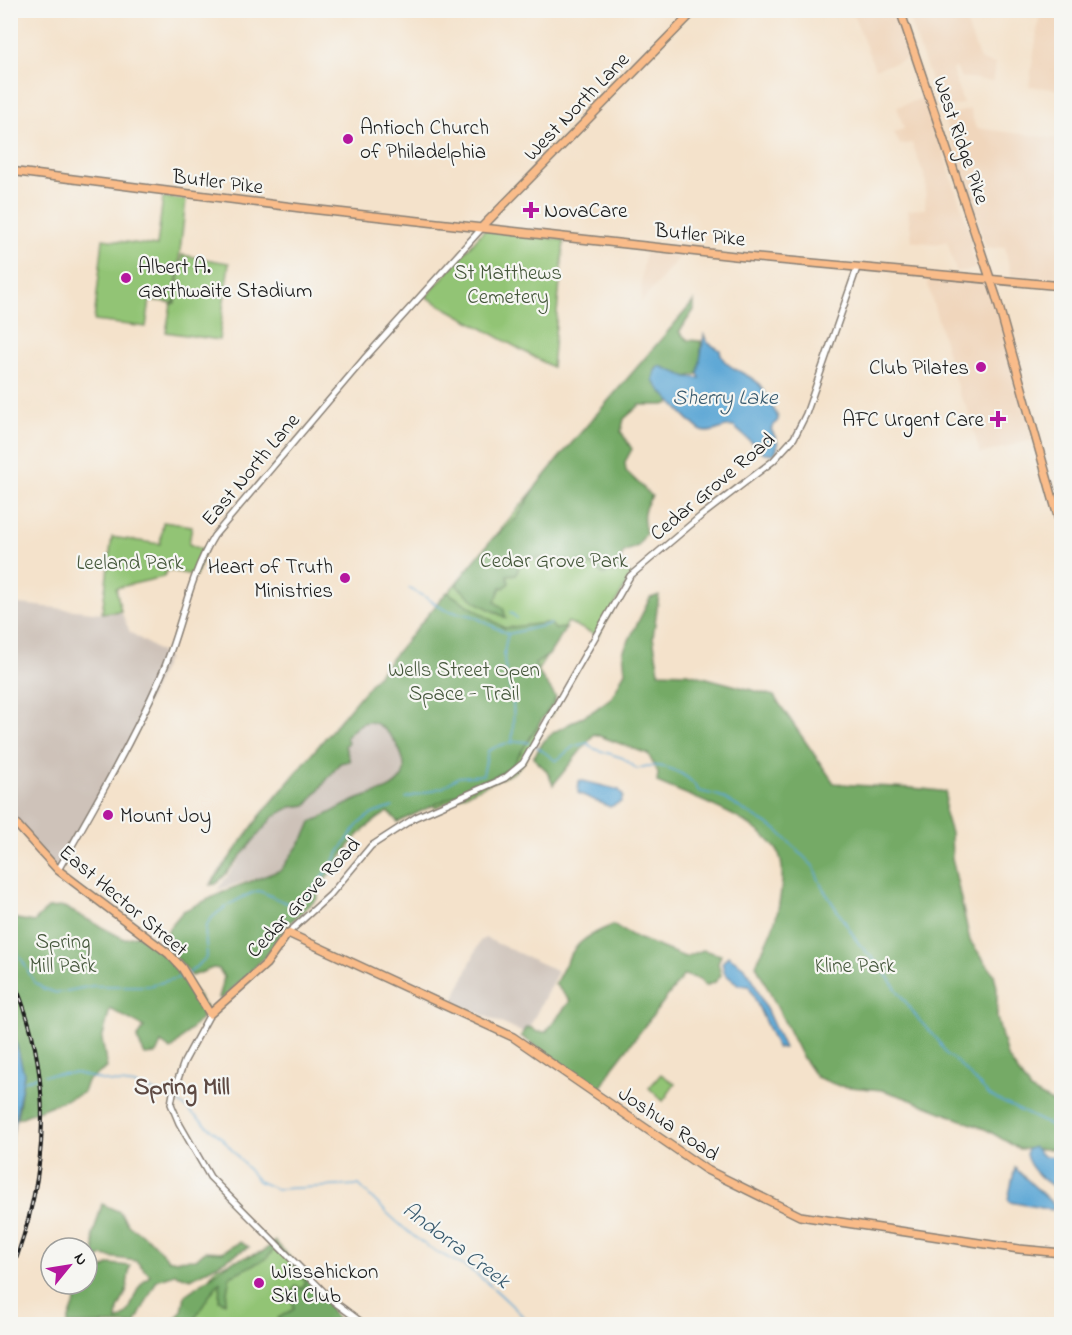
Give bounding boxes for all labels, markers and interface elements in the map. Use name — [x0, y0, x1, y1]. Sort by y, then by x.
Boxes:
street label: West North Lane — [518, 46, 638, 169]
street label: West Ridge Pike — [922, 73, 996, 210]
place label: Antioch Church of Philadelphia — [360, 114, 489, 168]
marker: Antioch Church of Philadelphia — [341, 132, 355, 146]
street label: Butler Pike — [170, 162, 265, 203]
place label: NovaCare — [544, 197, 628, 227]
marker: NovaCare — [522, 201, 540, 219]
street label: Butler Pike — [652, 216, 747, 256]
place label: Albert A. Garthwaite Stadium — [138, 253, 312, 307]
park label: St Matthews Cemetery — [454, 259, 562, 315]
marker: Albert A. Garthwaite Stadium — [119, 271, 133, 285]
place label: Club Pilates — [869, 354, 969, 384]
marker: Club Pilates — [974, 360, 988, 374]
water label: Sherry Lake — [672, 383, 779, 415]
place label: AFC Urgent Care — [842, 406, 985, 438]
street label: East North Lane — [195, 407, 308, 533]
marker: AFC Urgent Care — [989, 410, 1007, 428]
street label: Cedar Grove Road — [644, 426, 783, 549]
park label: Cedar Grove Park — [480, 547, 629, 577]
park label: Leeland Park — [77, 549, 184, 579]
place label: Heart of Truth Ministries — [208, 553, 333, 607]
marker: Heart of Truth Ministries — [338, 571, 352, 585]
park label: Wells Street Open Space - Trail — [388, 656, 540, 710]
place label: Mount Joy — [120, 802, 211, 834]
marker: Mount Joy — [101, 808, 115, 822]
street label: Cedar Grove Road — [240, 831, 369, 965]
street label: East Hector Street — [52, 838, 194, 965]
park label: Spring Mill Park — [30, 928, 97, 982]
park label: Kline Park — [815, 952, 896, 982]
district label: Spring Mill — [134, 1071, 230, 1107]
street label: Joshua Road — [611, 1080, 725, 1170]
water label: Andorra Creek — [395, 1195, 517, 1298]
north arrow — [39, 1236, 99, 1296]
text: N — [67, 1249, 93, 1270]
place label: Wissahickon Ski Club — [271, 1258, 378, 1312]
marker: Wissahickon Ski Club — [252, 1276, 266, 1290]

